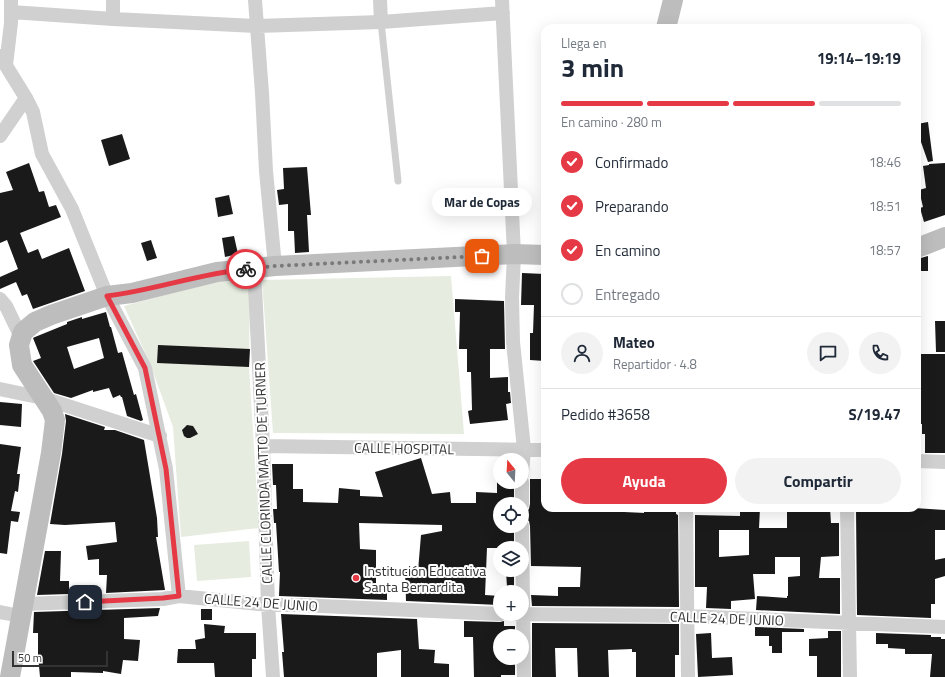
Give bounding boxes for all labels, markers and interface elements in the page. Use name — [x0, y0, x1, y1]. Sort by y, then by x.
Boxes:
text: Llega en — [561, 33, 606, 53]
text: 19:14–19:19 — [817, 47, 901, 70]
text: 3 min — [561, 48, 624, 87]
text: En camino · 280 m — [561, 112, 662, 132]
icon: check — [561, 151, 583, 173]
text: Confirmado — [595, 151, 668, 174]
text: 18:46 — [869, 152, 901, 172]
callout: Mar de Copas — [432, 188, 532, 216]
text: Mar de Copas — [444, 192, 520, 212]
icon: check — [561, 195, 583, 217]
text: Preparando — [595, 195, 669, 218]
text: 18:51 — [869, 196, 901, 216]
pin — [465, 239, 499, 273]
icon: check — [561, 239, 583, 261]
text: En camino — [595, 239, 661, 262]
text: 18:57 — [869, 240, 901, 260]
icon: bag — [471, 245, 493, 267]
courier — [226, 249, 266, 289]
icon: bike — [235, 258, 257, 280]
text: Entregado — [595, 283, 660, 306]
text: Mateo — [613, 331, 655, 354]
button: person — [561, 332, 603, 374]
button: chat — [807, 332, 849, 374]
button: phone — [859, 332, 901, 374]
text: Repartidor · 4.8 — [613, 354, 697, 374]
street label: CALLE CLORINDA MATTO DE TURNER — [249, 362, 277, 584]
text: Pedido #3658 — [561, 403, 650, 426]
text: S/19.47 — [848, 403, 901, 426]
street label: CALLE HOSPITAL — [354, 437, 454, 459]
north arrow — [493, 453, 529, 489]
map controls — [493, 453, 529, 665]
button: Ayuda — [561, 458, 727, 504]
button: Compartir — [735, 458, 901, 504]
button: locate — [493, 497, 529, 533]
button: layers — [493, 541, 529, 577]
place label: Institución Educativa Santa Bernardita — [364, 560, 486, 597]
marker: Institución Educativa Santa Bernardita — [351, 573, 361, 583]
pin — [68, 585, 102, 619]
button: + — [493, 585, 529, 621]
street label: CALLE 24 DE JUNIO — [203, 588, 319, 616]
icon: home — [74, 591, 96, 613]
street label: CALLE 24 DE JUNIO — [670, 606, 784, 630]
button: − — [493, 629, 529, 665]
scale bar — [12, 649, 108, 668]
text: 50 m — [18, 650, 42, 666]

